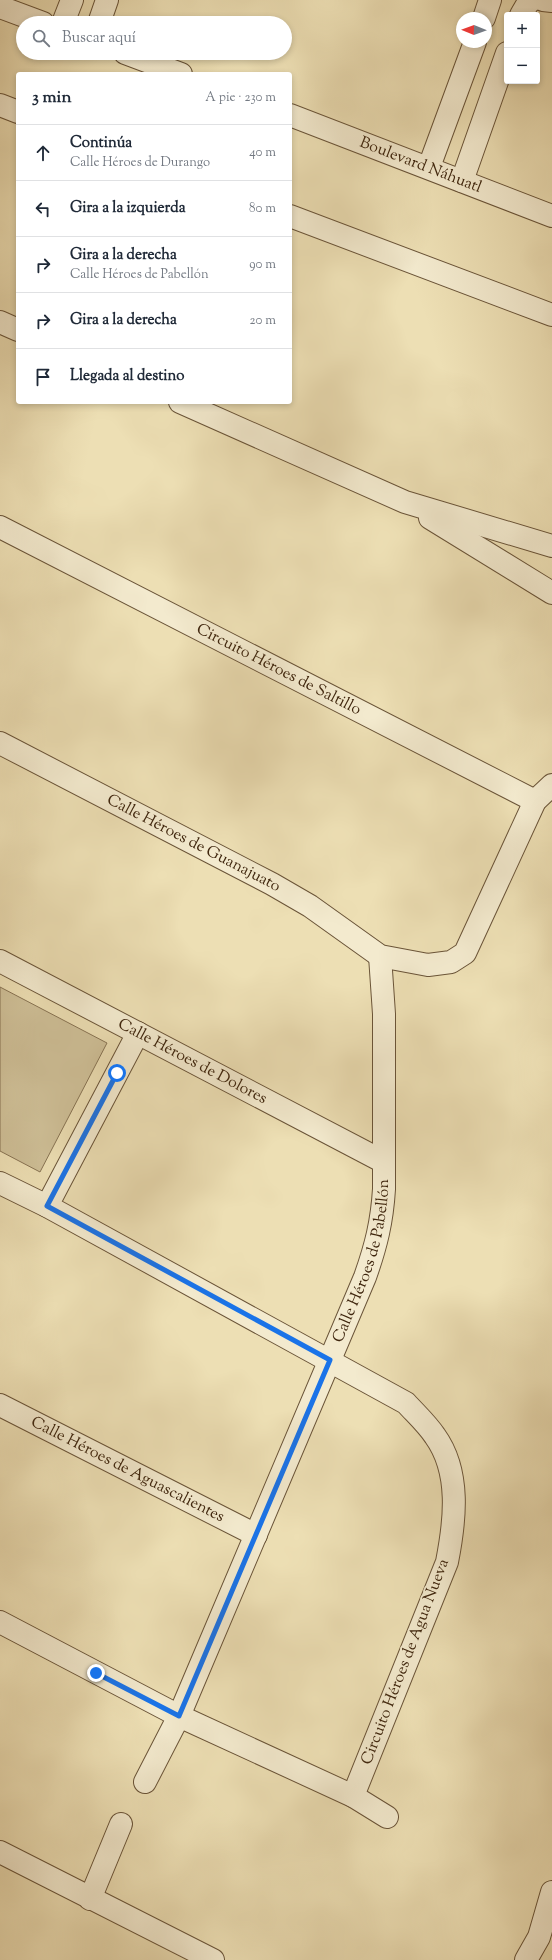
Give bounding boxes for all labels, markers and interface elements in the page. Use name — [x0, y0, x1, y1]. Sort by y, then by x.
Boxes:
north arrow — [456, 12, 492, 48]
map controls — [504, 12, 540, 84]
button: + — [504, 12, 540, 48]
search box — [16, 16, 292, 60]
icon: search — [30, 27, 52, 49]
text: Buscar aquí — [62, 28, 136, 49]
button: − — [504, 48, 540, 84]
text: 3 min — [32, 86, 71, 110]
text: A pie · 230 m — [205, 89, 276, 107]
street label: Boulevard Náhuatl — [356, 131, 486, 200]
text: Continúa — [70, 133, 132, 154]
icon: ahead — [32, 142, 54, 164]
text: 40 m — [249, 144, 276, 162]
text: Calle Héroes de Durango — [70, 154, 210, 172]
icon: left — [32, 198, 54, 220]
text: Gira a la izquierda — [70, 198, 186, 219]
text: 80 m — [249, 200, 276, 218]
text: Gira a la derecha — [70, 245, 177, 266]
icon: right — [32, 254, 54, 276]
text: 90 m — [249, 256, 276, 274]
text: Calle Héroes de Pabellón — [70, 266, 209, 284]
icon: right — [32, 310, 54, 332]
text: Gira a la derecha — [70, 310, 177, 331]
text: 20 m — [250, 312, 276, 330]
icon: arrive — [32, 366, 54, 388]
text: Llegada al destino — [70, 366, 185, 387]
street label: Circuito Héroes de Saltillo — [192, 618, 365, 722]
street label: Calle Héroes de Guanajuato — [103, 789, 285, 898]
street label: Calle Héroes de Dolores — [113, 1013, 271, 1110]
route start — [108, 1064, 126, 1082]
street label: Calle Héroes de Pabellón — [327, 1178, 396, 1346]
street label: Calle Héroes de Aguascalientes — [27, 1411, 228, 1529]
street label: Circuito Héroes de Agua Nueva — [356, 1555, 456, 1768]
route end — [87, 1664, 105, 1682]

